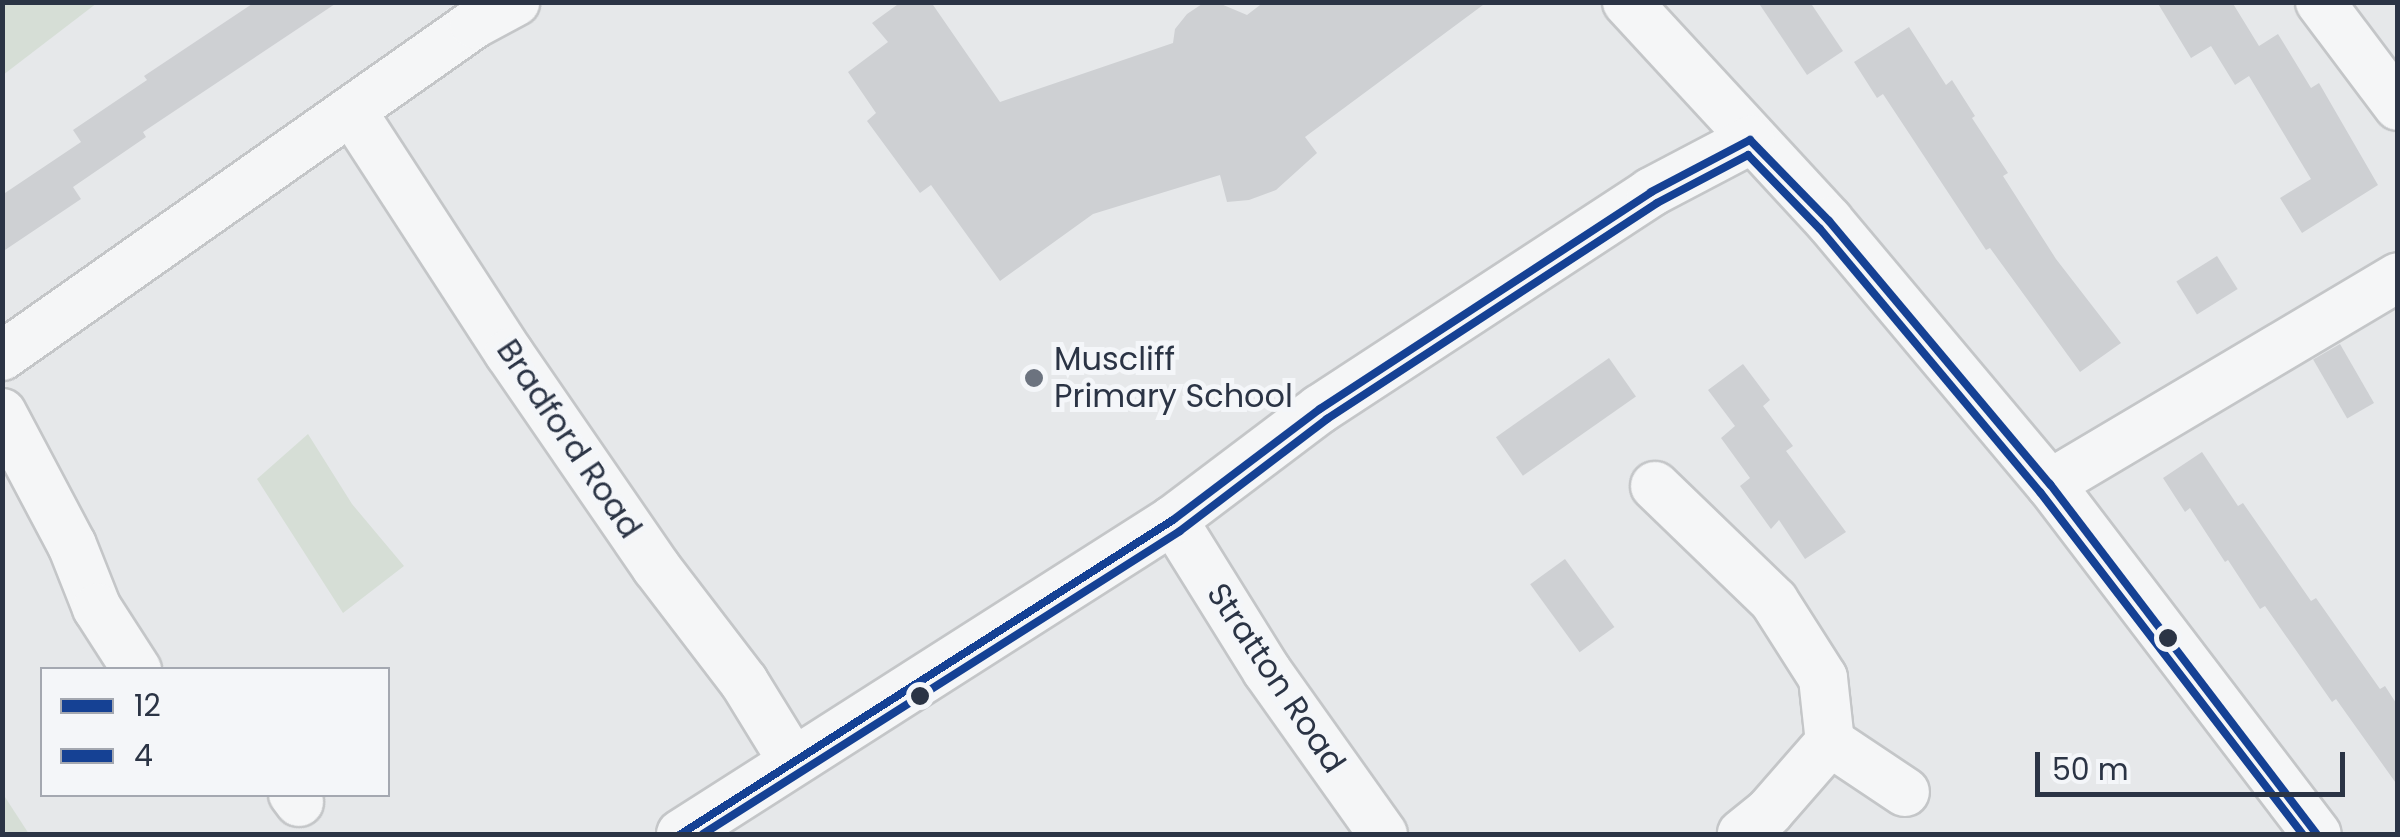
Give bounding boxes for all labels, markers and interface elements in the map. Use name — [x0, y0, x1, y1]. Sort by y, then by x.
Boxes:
street label: Bradford Road — [488, 332, 650, 546]
place label: Muscliff Primary School — [1054, 341, 1293, 416]
marker: Muscliff Primary School — [1023, 367, 1045, 389]
street label: Stratton Road — [1199, 576, 1353, 780]
unlabelled marker — [2158, 628, 2178, 648]
legend — [40, 667, 390, 797]
text: 12 — [134, 684, 161, 727]
unlabelled marker — [910, 686, 930, 706]
scale bar — [2040, 732, 2350, 794]
text: 4 — [134, 734, 153, 777]
text: 50 m — [2052, 748, 2129, 791]

